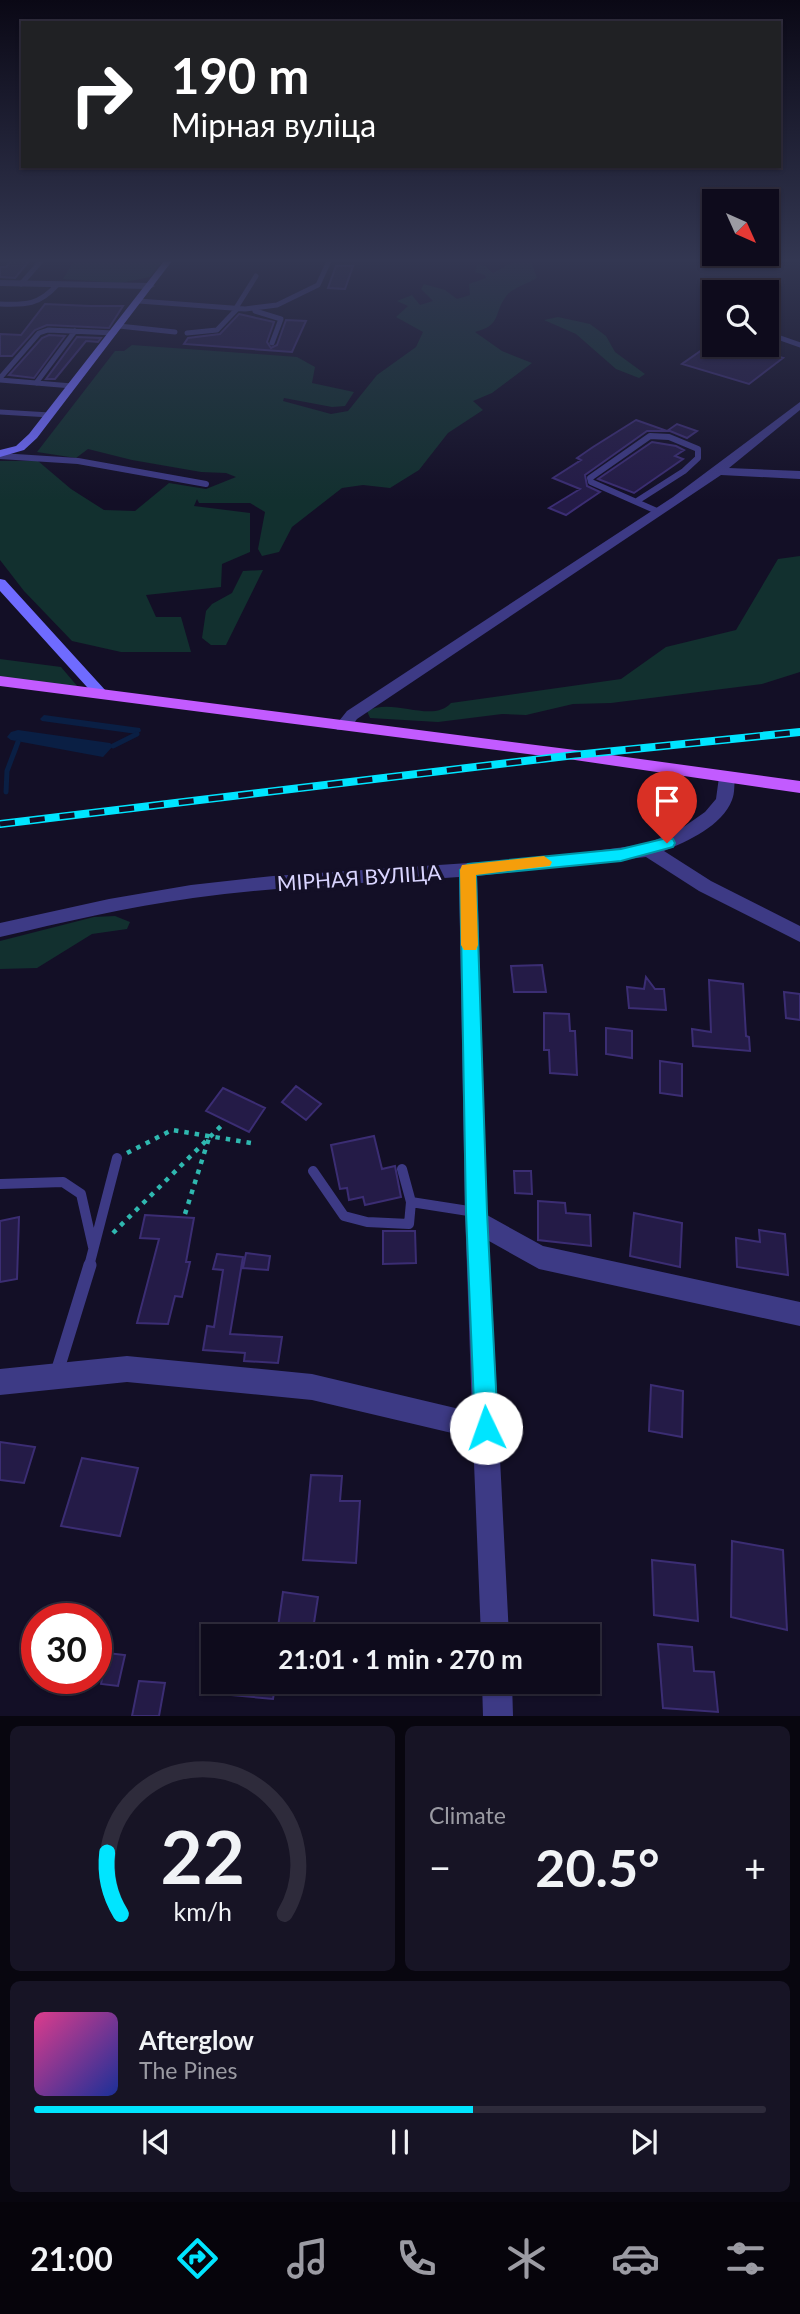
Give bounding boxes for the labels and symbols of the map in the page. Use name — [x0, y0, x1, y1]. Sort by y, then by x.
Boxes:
north arrow — [702, 189, 779, 266]
pin — [637, 771, 697, 843]
street label: МІРНАЯ ВУЛІЦА — [276, 859, 443, 895]
position arrow — [449, 1391, 523, 1465]
speed limit sign: 30 — [21, 1603, 112, 1694]

